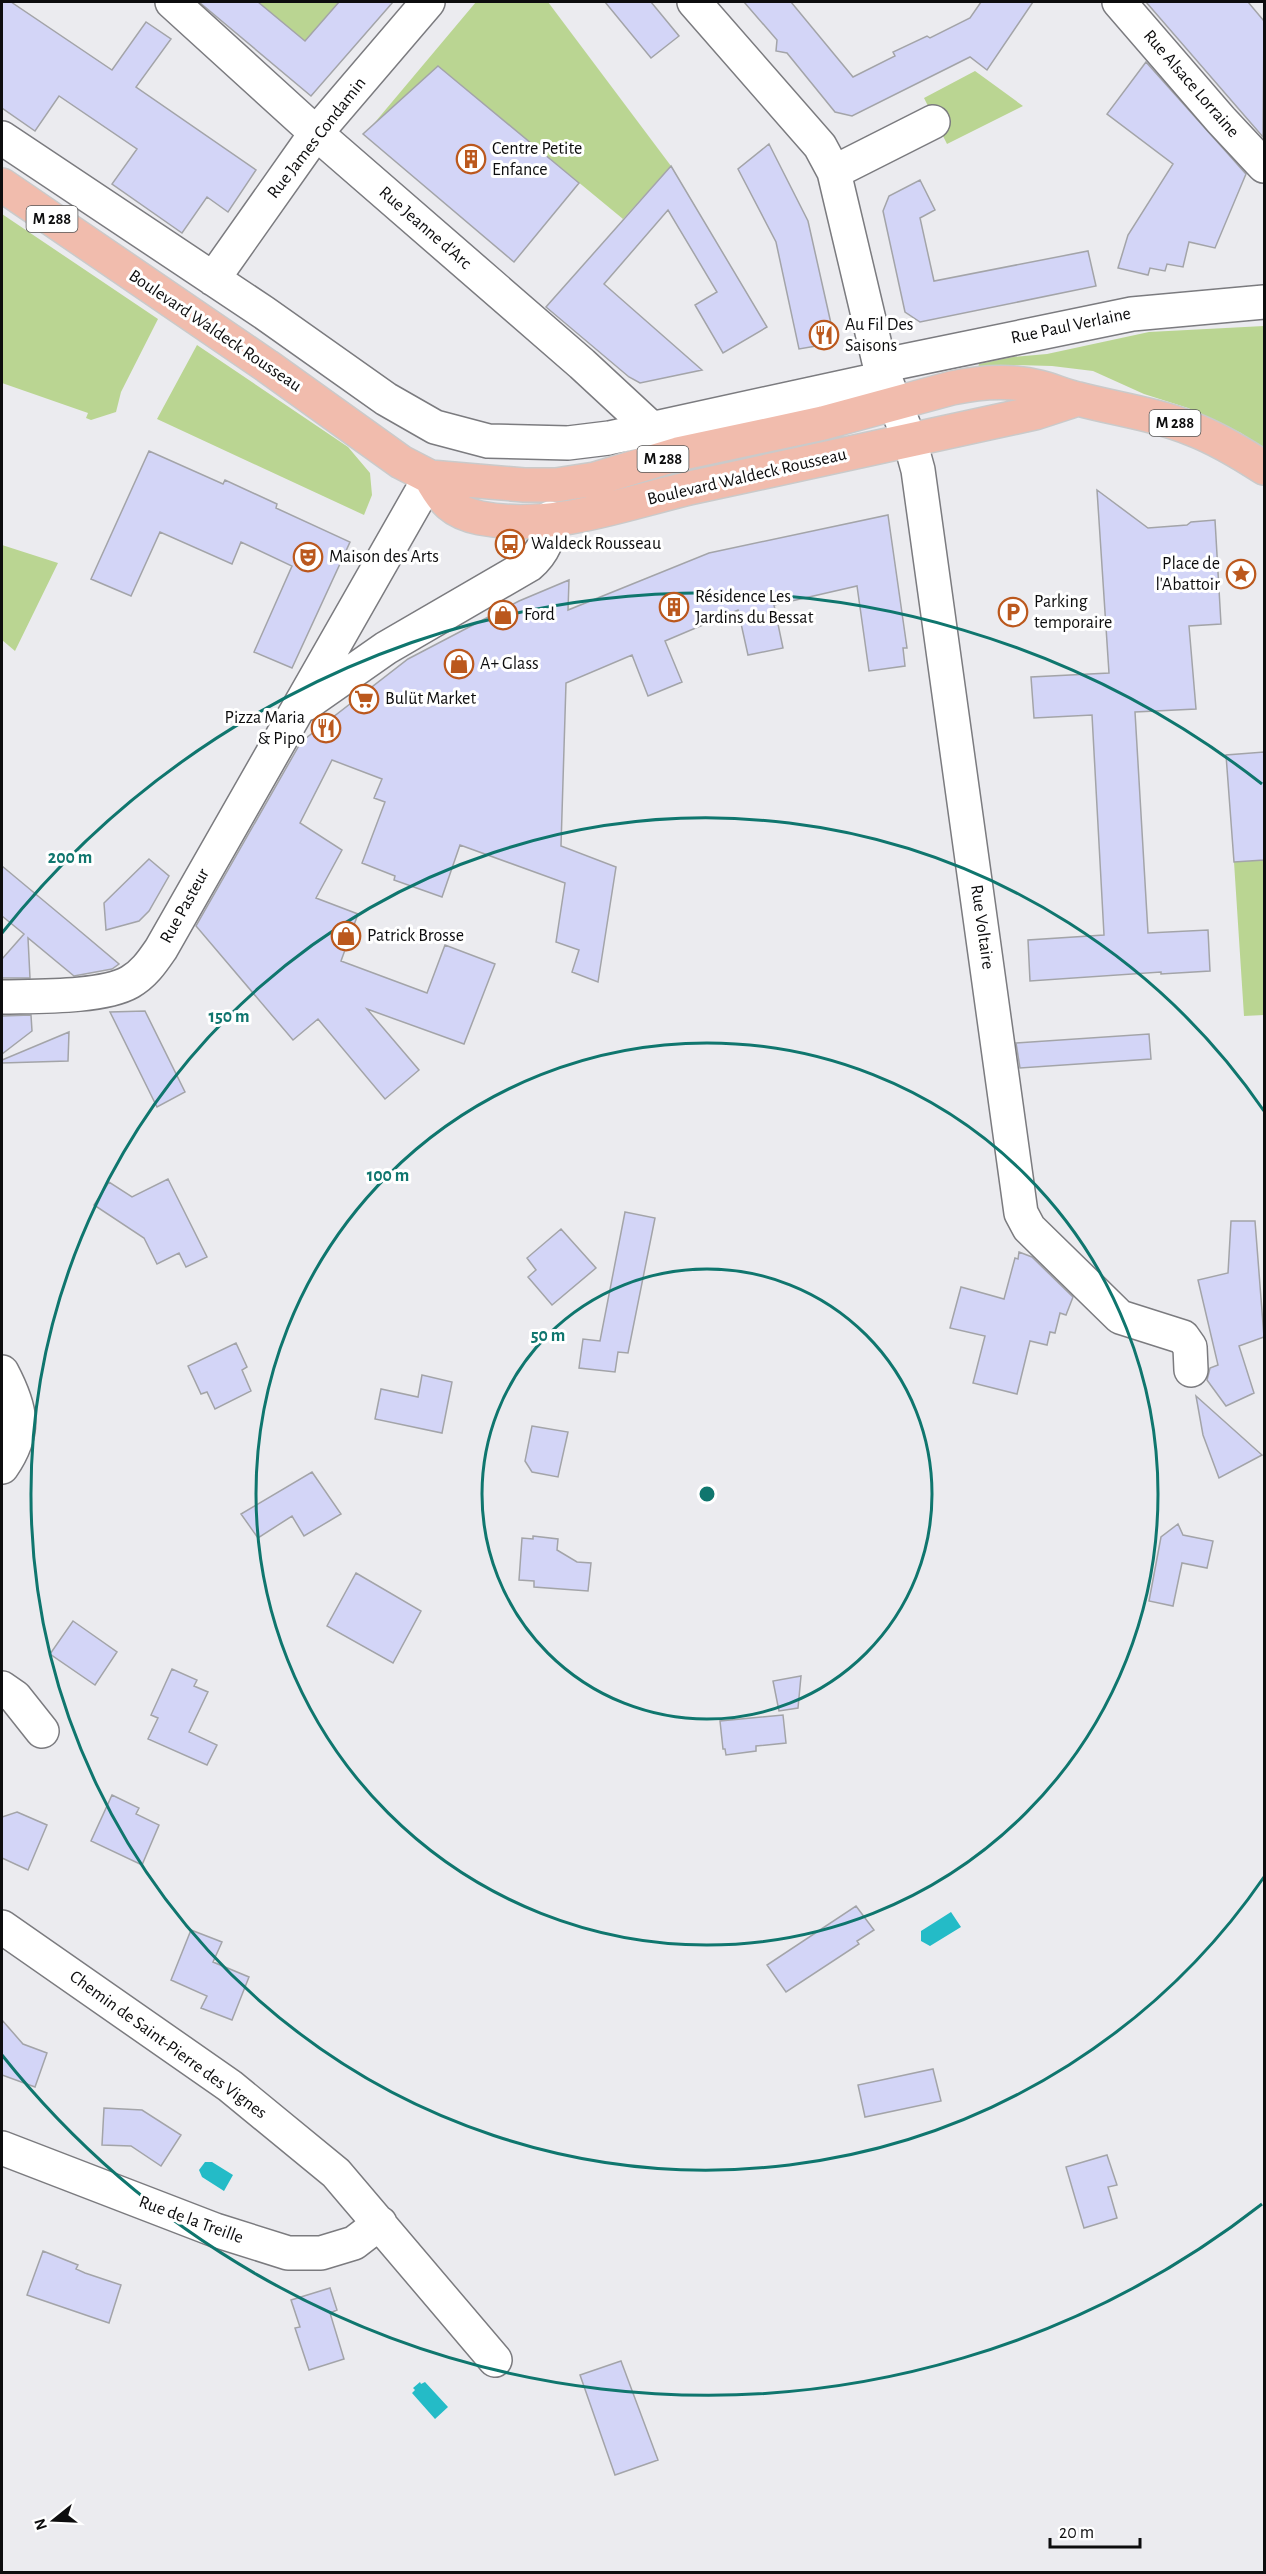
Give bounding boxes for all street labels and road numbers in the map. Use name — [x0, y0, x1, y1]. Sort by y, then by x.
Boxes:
street label: Rue Alsace Lorraine — [1140, 27, 1242, 141]
street label: Rue James Condamin — [264, 74, 370, 202]
street label: Rue Jeanne d'Arc — [375, 183, 475, 273]
road number: M 288 — [26, 206, 78, 232]
street label: Boulevard Waldeck Rousseau — [125, 267, 305, 395]
street label: Rue Paul Verlaine — [1009, 305, 1133, 347]
road number: M 288 — [1150, 410, 1200, 436]
street label: Boulevard Waldeck Rousseau — [646, 445, 848, 509]
road number: M 288 — [638, 446, 688, 472]
street label: Rue Pasteur — [157, 865, 213, 946]
street label: Rue Voltaire — [967, 884, 997, 970]
street label: Chemin de Saint-Pierre des Vignes — [66, 1968, 270, 2122]
street label: Rue de la Treille — [136, 2193, 246, 2247]

